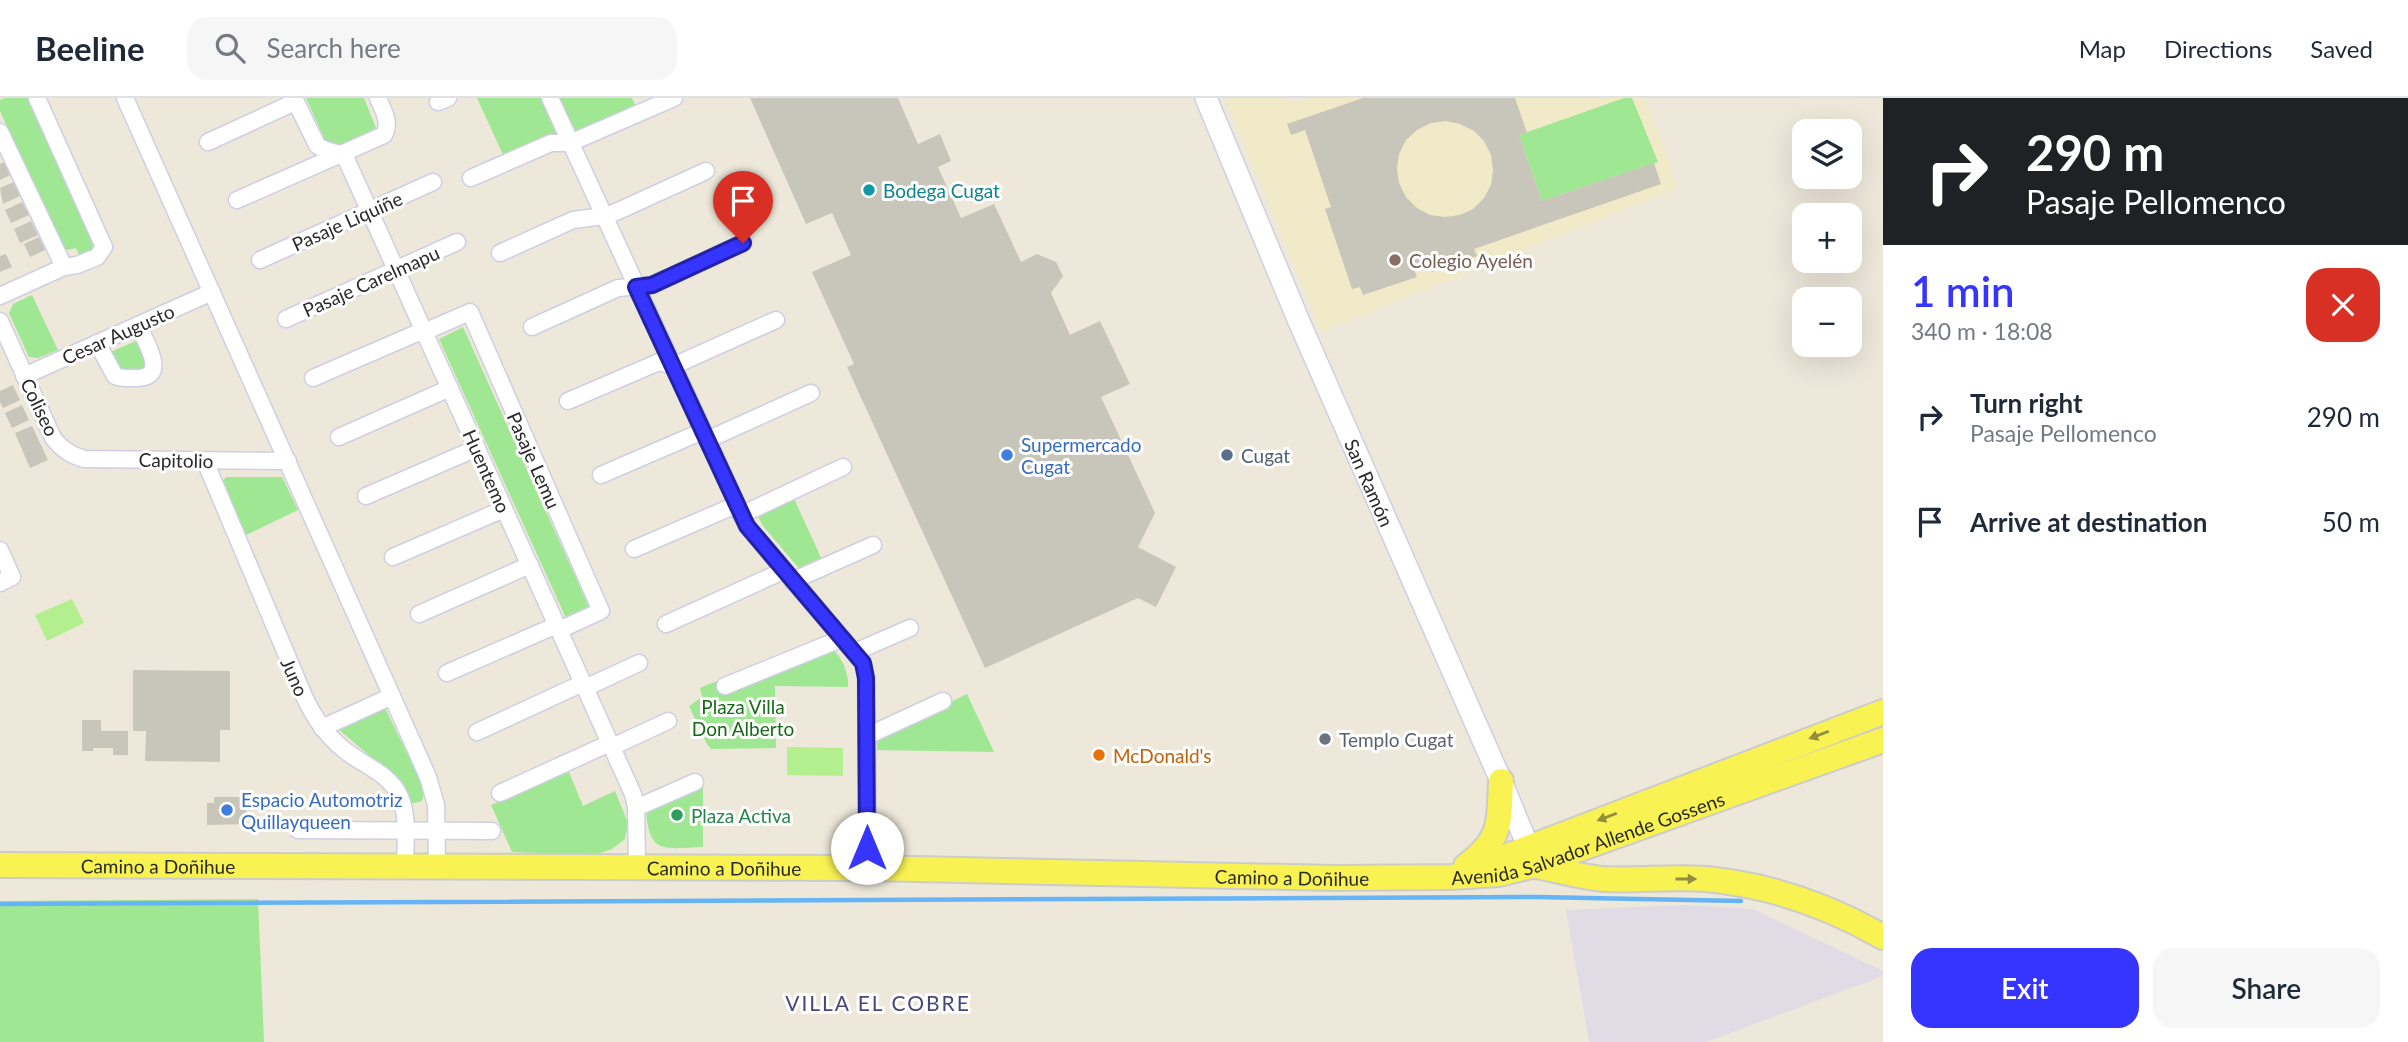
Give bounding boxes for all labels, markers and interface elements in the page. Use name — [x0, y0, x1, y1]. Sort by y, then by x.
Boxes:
search box — [187, 17, 677, 80]
text: Beeline — [35, 28, 145, 68]
icon: search — [211, 29, 249, 67]
text: Search here — [267, 32, 401, 64]
text: Map — [2079, 34, 2126, 63]
text: Directions — [2164, 34, 2272, 63]
text: Saved — [2310, 34, 2373, 63]
map controls — [1792, 119, 1862, 357]
button: layers — [1792, 119, 1862, 189]
text: 290 m — [2026, 123, 2164, 181]
icon: right — [1911, 126, 2002, 217]
pin — [713, 171, 773, 243]
place label: Bodega Cugat — [883, 179, 1000, 202]
icon: arrive — [724, 182, 762, 220]
marker: Bodega Cugat — [861, 182, 877, 198]
text: Pasaje Pellomenco — [2026, 182, 2286, 221]
street label: Pasaje Liquiñe — [288, 186, 406, 256]
button: + — [1792, 203, 1862, 273]
street label: Pasaje Carelmapu — [299, 241, 443, 321]
place label: Colegio Ayelén — [1409, 249, 1533, 272]
marker: Colegio Ayelén — [1387, 252, 1403, 268]
text: 1 min — [1911, 266, 2015, 316]
button: close — [2306, 268, 2380, 342]
button: − — [1792, 287, 1862, 357]
street label: Cesar Augusto — [58, 299, 178, 369]
text: 340 m · 18:08 — [1911, 317, 2053, 345]
street label: Coliseo — [16, 374, 64, 440]
text: Turn right — [1970, 387, 2083, 419]
icon: right — [1911, 398, 1949, 436]
text: 290 m — [2307, 401, 2380, 433]
street label: Pasaje Lemu — [503, 408, 565, 512]
text: Pasaje Pellomenco — [1970, 419, 2157, 447]
street label: Huentemo — [458, 426, 516, 516]
place label: Supermercado Cugat — [1021, 433, 1141, 478]
street label: San Ramón — [1340, 435, 1399, 530]
place label: Cugat — [1241, 444, 1290, 467]
marker: Supermercado Cugat — [999, 447, 1015, 463]
marker: Cugat — [1219, 447, 1235, 463]
street label: Capitolio — [138, 448, 214, 472]
icon: arrive — [1911, 503, 1949, 541]
text: Arrive at destination — [1970, 506, 2207, 538]
text: 50 m — [2322, 506, 2380, 538]
street label: Juno — [276, 654, 314, 700]
park label: Plaza Villa Don Alberto — [692, 695, 794, 740]
place label: Templo Cugat — [1339, 728, 1454, 751]
one-way arrow — [1808, 730, 1829, 741]
marker: Templo Cugat — [1317, 731, 1333, 747]
place label: McDonald's — [1113, 744, 1212, 767]
marker: McDonald's — [1091, 747, 1107, 763]
street label: Avenida Salvador Allende Gossens — [1451, 786, 1727, 888]
place label: Espacio Automotriz Quillayqueen — [241, 788, 403, 833]
marker: Espacio Automotriz Quillayqueen — [219, 802, 235, 818]
place label: Plaza Activa — [691, 804, 791, 827]
marker: Plaza Activa — [669, 807, 685, 823]
position arrow — [830, 811, 904, 885]
one-way arrow — [1596, 811, 1617, 822]
street label: Camino a Doñihue — [81, 854, 235, 877]
street label: Camino a Doñihue — [647, 856, 801, 879]
street label: Camino a Doñihue — [1214, 864, 1369, 890]
one-way arrow — [1675, 873, 1697, 884]
button: Exit — [1911, 948, 2139, 1028]
button: Share — [2153, 948, 2380, 1028]
district label: VILLA EL COBRE — [785, 990, 971, 1015]

